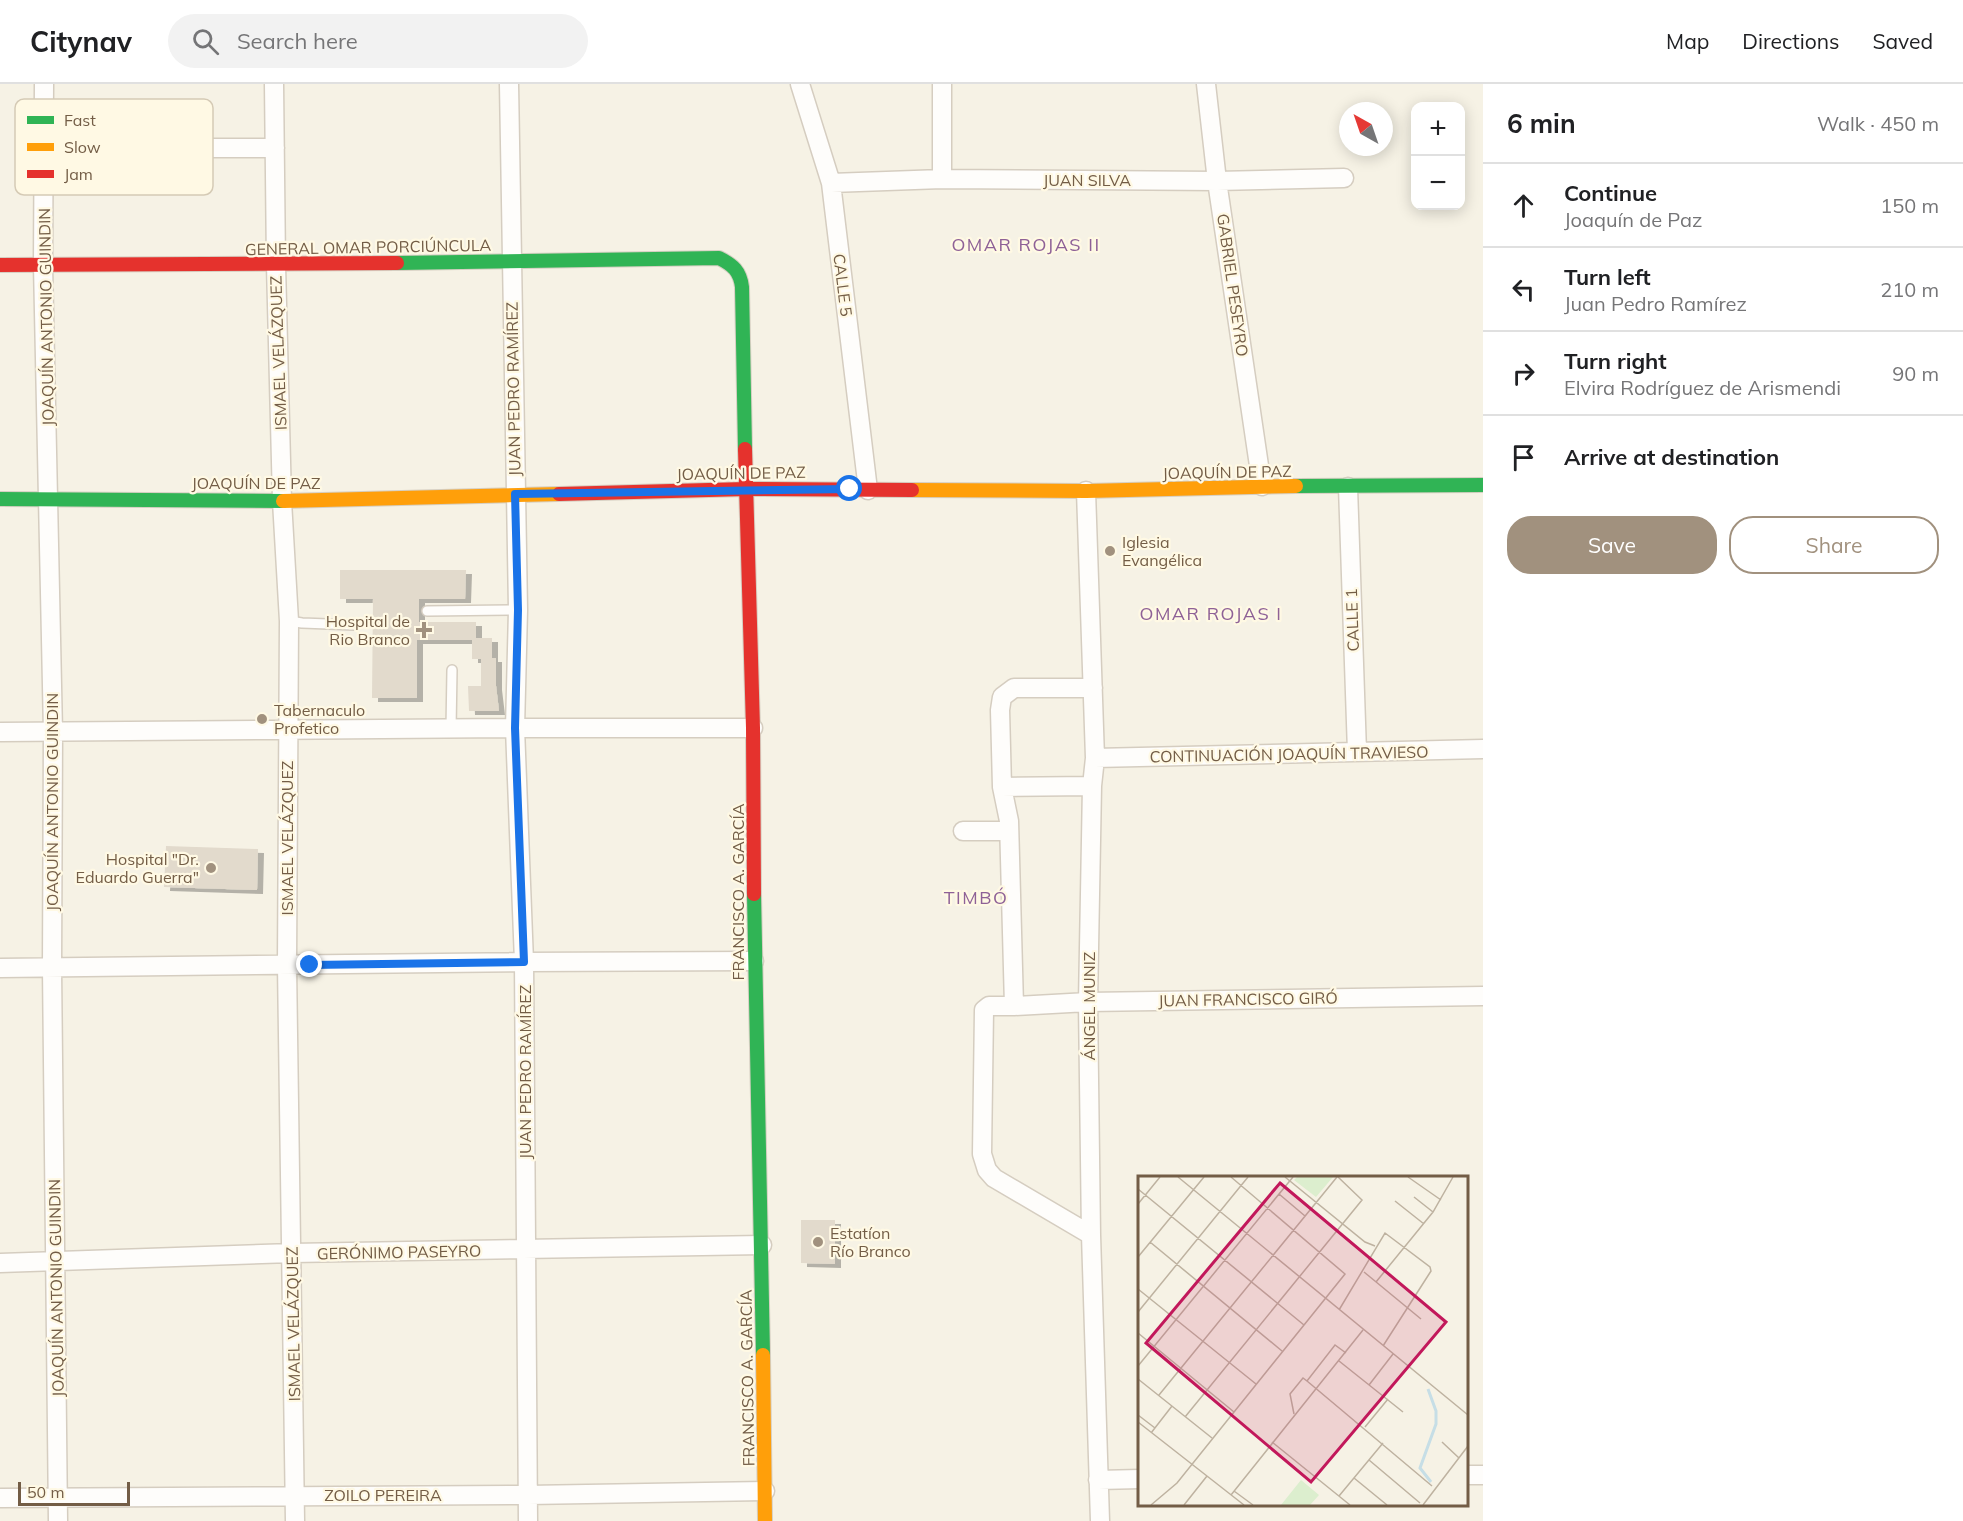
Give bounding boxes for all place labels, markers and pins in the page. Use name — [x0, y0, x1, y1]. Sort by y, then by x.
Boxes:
place label: Iglesia Evangélica — [1122, 532, 1202, 570]
marker: Iglesia Evangélica — [1103, 544, 1117, 558]
place label: Hospital de Rio Branco — [326, 611, 410, 649]
marker: Hospital de Rio Branco — [415, 621, 433, 639]
place label: Tabernaculo Profetico — [274, 700, 365, 738]
marker: Tabernaculo Profetico — [255, 712, 269, 726]
place label: Hospital "Dr. Eduardo Guerra" — [76, 849, 199, 887]
marker: Hospital "Dr. Eduardo Guerra" — [204, 861, 218, 875]
place label: Estatíon Río Branco — [830, 1223, 911, 1261]
marker: Estatíon Río Branco — [811, 1235, 825, 1249]

